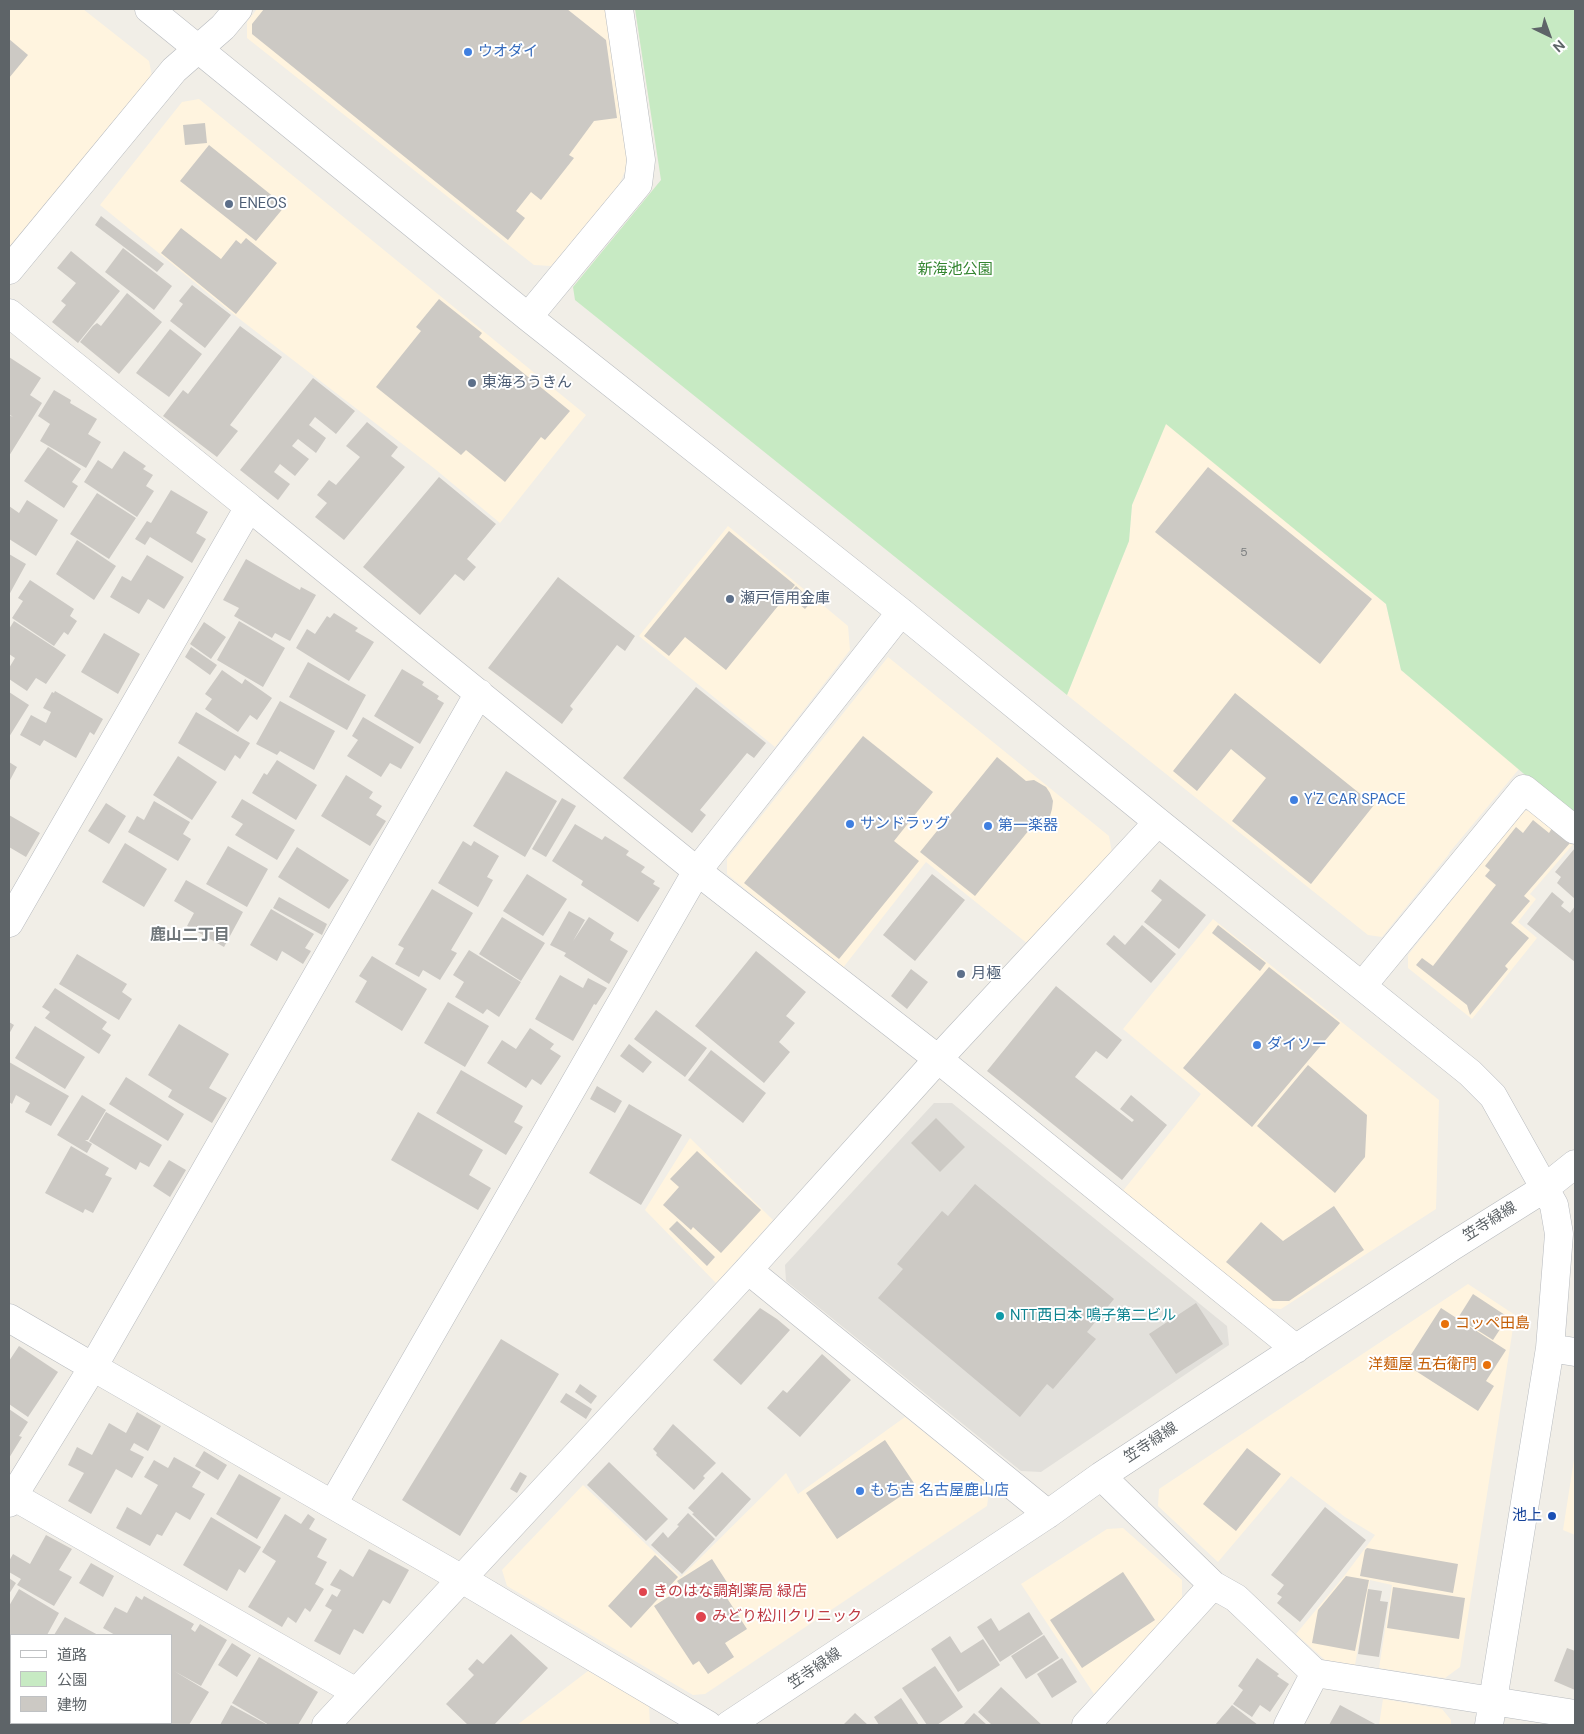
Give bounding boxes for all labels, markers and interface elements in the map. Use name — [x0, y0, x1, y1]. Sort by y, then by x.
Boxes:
north arrow — [1524, 10, 1574, 60]
text: N — [1549, 36, 1569, 56]
place label: ウオダイ — [478, 43, 538, 61]
marker: ウオダイ — [462, 46, 474, 58]
place label: ENEOS — [239, 195, 287, 213]
marker: ENEOS — [223, 198, 235, 210]
park label: 新海池公園 — [918, 261, 992, 279]
place label: 東海ろうきん — [482, 374, 572, 392]
marker: 東海ろうきん — [466, 377, 478, 389]
house number: 5 — [1240, 546, 1248, 560]
place label: 瀬戸信用金庫 — [740, 590, 830, 608]
marker: 瀬戸信用金庫 — [724, 593, 736, 605]
place label: Y'Z CAR SPACE — [1304, 791, 1406, 809]
marker: Y'Z CAR SPACE — [1288, 794, 1300, 806]
place label: サンドラッグ — [860, 815, 950, 833]
place label: 第一楽器 — [998, 817, 1058, 835]
marker: サンドラッグ — [844, 818, 856, 830]
marker: 第一楽器 — [982, 820, 994, 832]
district label: 鹿山二丁目 — [150, 926, 230, 946]
place label: 月極 — [971, 965, 1001, 983]
marker: 月極 — [955, 968, 967, 980]
place label: ダイソー — [1267, 1036, 1327, 1054]
marker: ダイソー — [1251, 1039, 1263, 1051]
street label: 笠寺緑線 — [1460, 1198, 1520, 1246]
place label: NTT西日本 鳴子第二ビル — [1010, 1307, 1176, 1325]
marker: NTT西日本 鳴子第二ビル — [994, 1310, 1006, 1322]
place label: コッペ田島 — [1455, 1315, 1530, 1333]
marker: コッペ田島 — [1439, 1318, 1451, 1330]
place label: 洋麺屋 五右衛門 — [1368, 1356, 1477, 1374]
marker: 洋麺屋 五右衛門 — [1481, 1359, 1493, 1371]
street label: 笠寺緑線 — [1121, 1419, 1181, 1467]
place label: もち吉 名古屋鹿山店 — [870, 1482, 1009, 1500]
marker: もち吉 名古屋鹿山店 — [854, 1485, 866, 1497]
place label: 池上 — [1512, 1507, 1542, 1525]
marker: 池上 — [1546, 1510, 1558, 1522]
place label: きのはな調剤薬局 緑店 — [653, 1583, 807, 1601]
marker: きのはな調剤薬局 緑店 — [637, 1586, 649, 1598]
place label: みどり松川クリニック — [712, 1608, 862, 1626]
marker: みどり松川クリニック — [694, 1610, 708, 1624]
legend — [10, 1634, 172, 1724]
text: 道路 — [57, 1645, 87, 1665]
street label: 笠寺緑線 — [785, 1645, 845, 1693]
text: 公園 — [57, 1670, 87, 1690]
text: 建物 — [57, 1695, 87, 1715]

